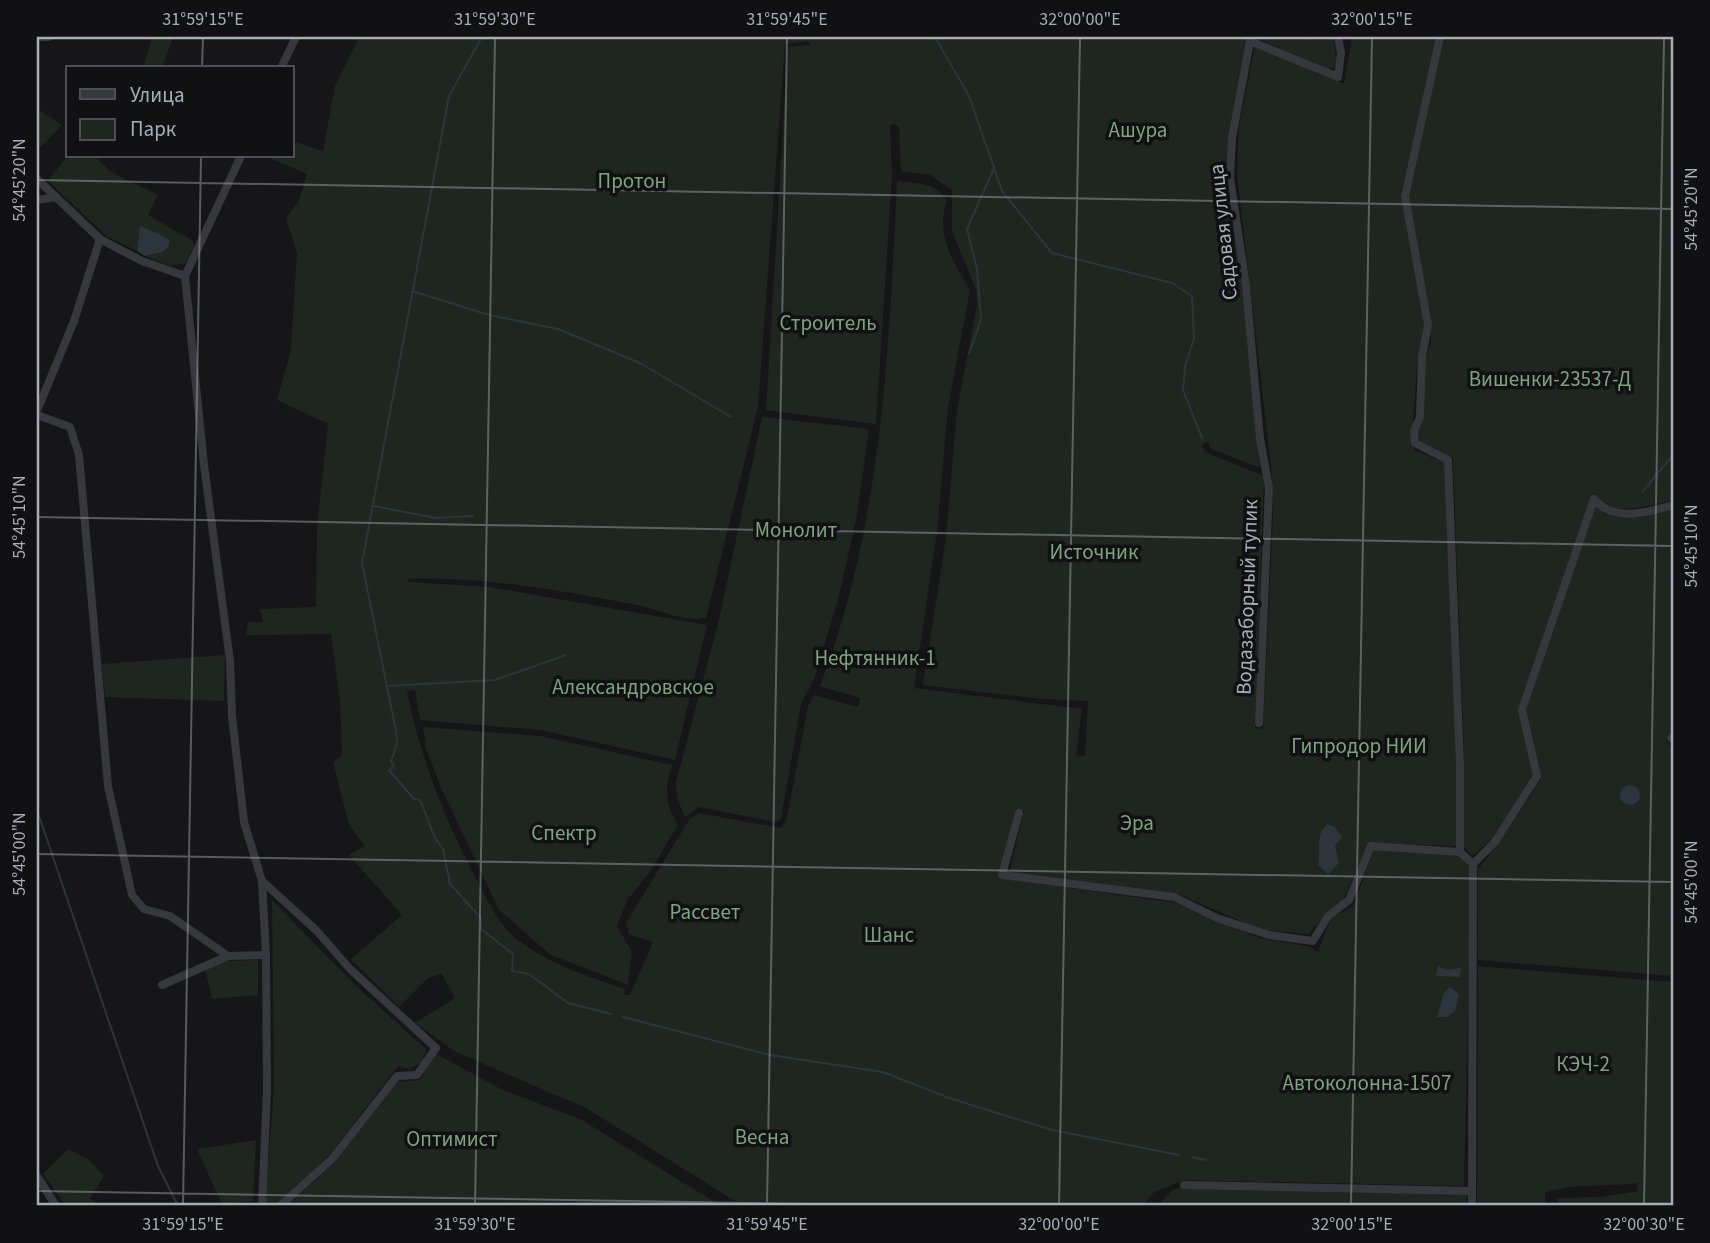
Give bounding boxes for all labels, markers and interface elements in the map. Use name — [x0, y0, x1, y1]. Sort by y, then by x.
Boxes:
text: 31°59'15"E — [162, 7, 244, 32]
text: 31°59'30"E — [454, 7, 536, 32]
text: 31°59'45"E — [746, 7, 828, 32]
text: 32°00'00"E — [1039, 7, 1121, 32]
text: 32°00'15"E — [1331, 7, 1413, 32]
legend — [66, 66, 294, 158]
text: Улица — [130, 80, 185, 110]
text: Парк — [130, 114, 177, 144]
park label: Ашура — [1109, 115, 1167, 145]
text: 54°45'20"N — [7, 138, 32, 222]
street label: Садовая улица — [1201, 163, 1245, 301]
park label: Протон — [598, 166, 666, 196]
text: 54°45'20"N — [1679, 167, 1704, 251]
park label: Строитель — [779, 308, 877, 338]
park label: Вишенки-23537-Д — [1469, 364, 1631, 394]
text: 54°45'10"N — [7, 475, 32, 559]
street label: Водазаборный тупик — [1229, 498, 1265, 695]
text: 54°45'10"N — [1679, 504, 1704, 588]
park label: Монолит — [755, 515, 838, 545]
park label: Источник — [1050, 537, 1139, 567]
park label: Нефтянник-1 — [814, 643, 936, 673]
park label: Александровское — [552, 672, 714, 702]
park label: Гипродор НИИ — [1291, 731, 1427, 761]
park label: Эра — [1120, 808, 1154, 838]
text: 54°45'00"N — [7, 812, 32, 896]
park label: Спектр — [531, 818, 597, 848]
text: 54°45'00"N — [1679, 840, 1704, 924]
park label: Рассвет — [670, 897, 741, 927]
park label: Шанс — [864, 920, 915, 950]
park label: КЭЧ-2 — [1556, 1049, 1610, 1079]
park label: Автоколонна-1507 — [1283, 1068, 1451, 1098]
park label: Весна — [735, 1122, 789, 1152]
park label: Оптимист — [406, 1124, 498, 1154]
text: 31°59'15"E — [142, 1212, 224, 1237]
text: 31°59'30"E — [434, 1212, 516, 1237]
text: 31°59'45"E — [726, 1212, 808, 1237]
text: 32°00'00"E — [1018, 1212, 1100, 1237]
text: 32°00'15"E — [1311, 1212, 1393, 1237]
text: 32°00'30"E — [1603, 1212, 1685, 1237]

